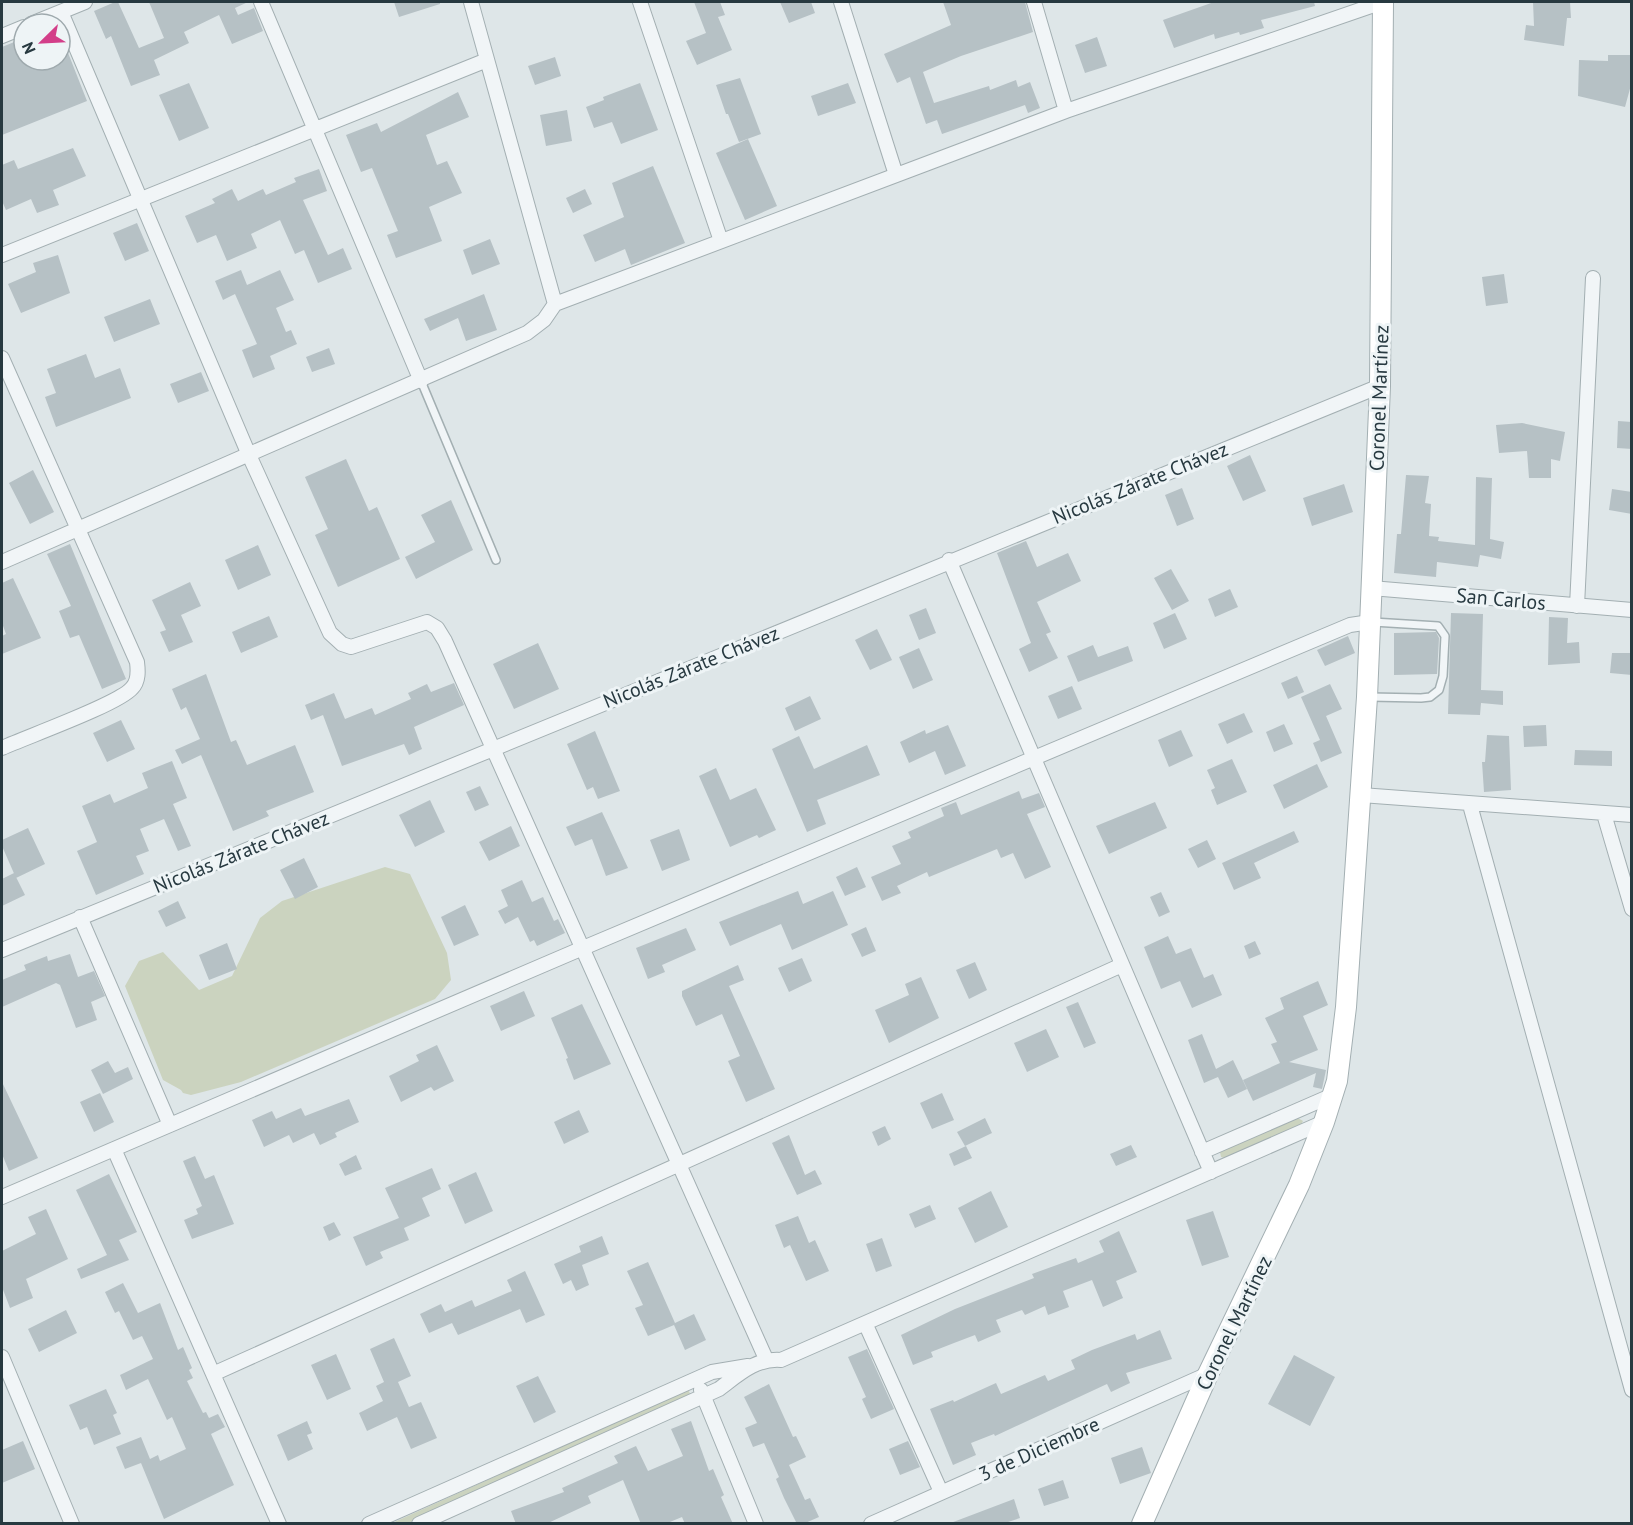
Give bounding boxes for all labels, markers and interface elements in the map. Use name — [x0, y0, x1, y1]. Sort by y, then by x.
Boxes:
north arrow — [12, 12, 72, 72]
text: N — [17, 39, 40, 57]
street label: Coronel Martínez — [1363, 324, 1395, 472]
street label: Nicolás Zárate Chávez — [1048, 436, 1232, 530]
street label: San Carlos — [1455, 582, 1547, 616]
street label: Nicolás Zárate Chávez — [599, 620, 783, 714]
street label: Nicolás Zárate Chávez — [149, 805, 333, 899]
street label: Coronel Martínez — [1190, 1252, 1278, 1394]
street label: 3 de Diciembre — [975, 1411, 1103, 1487]

